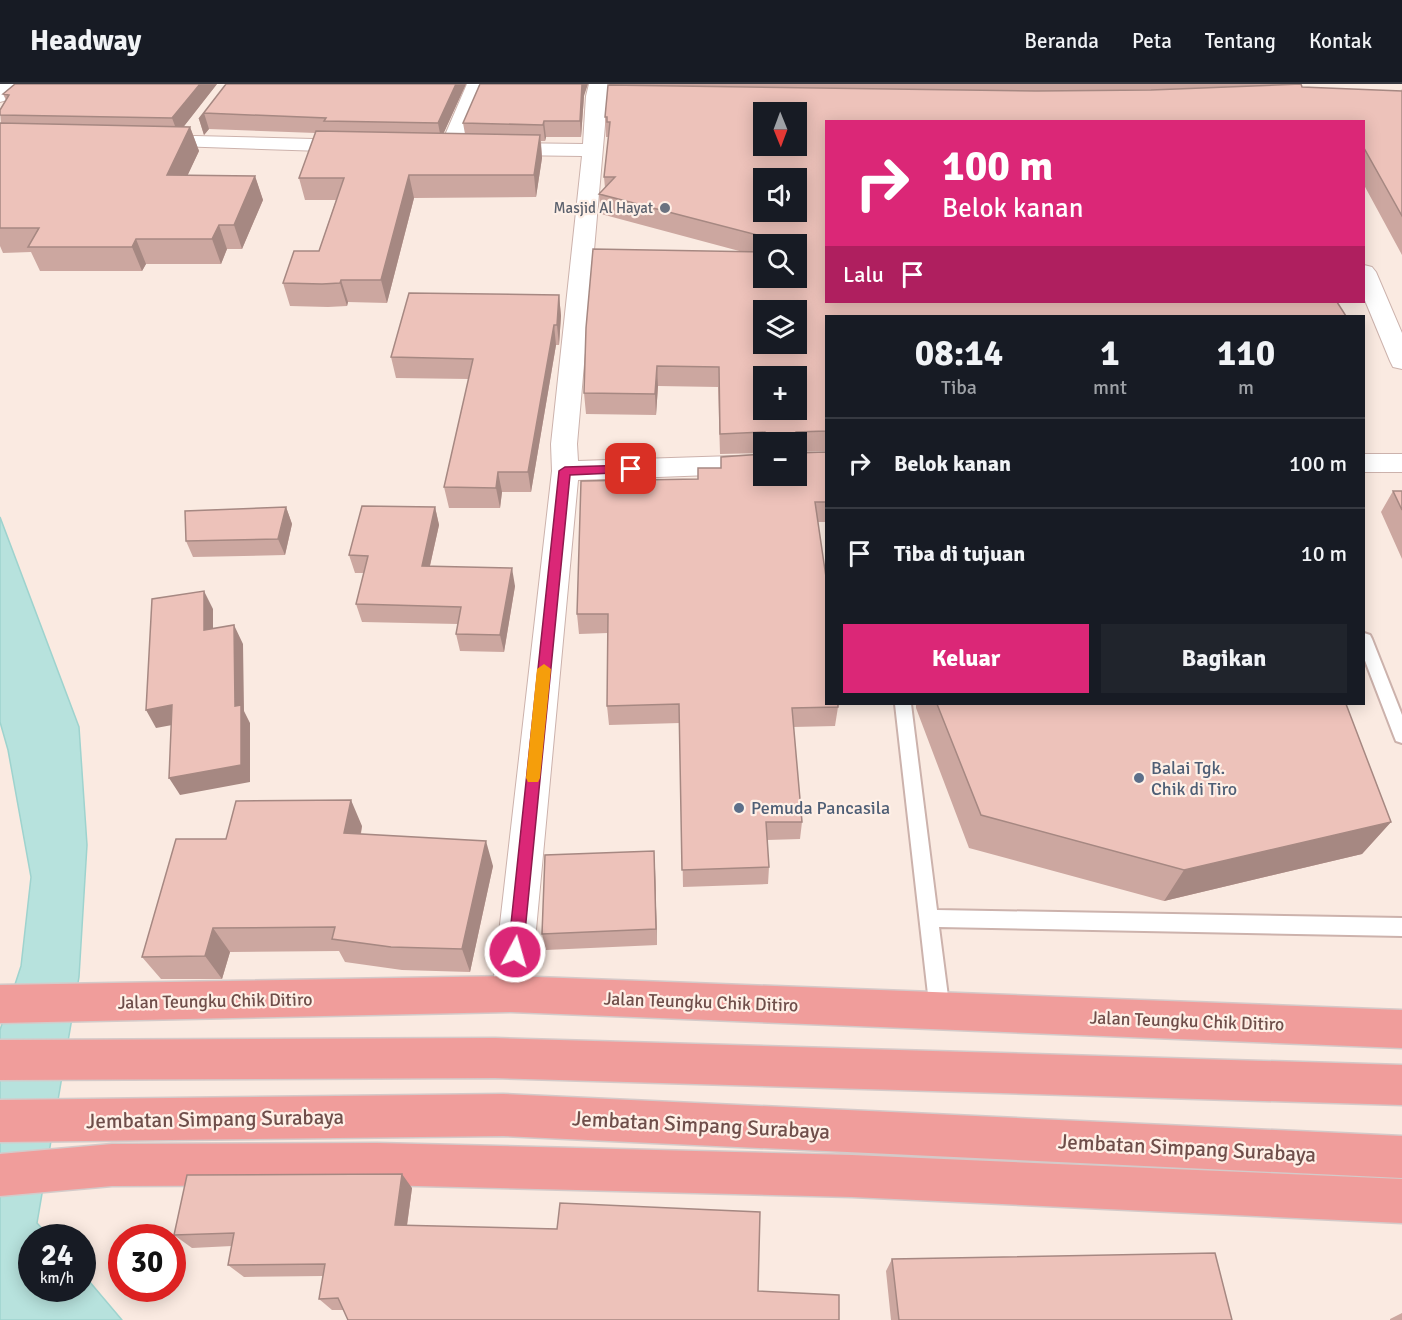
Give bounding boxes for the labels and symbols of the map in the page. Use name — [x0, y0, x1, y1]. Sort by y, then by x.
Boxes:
north arrow — [753, 102, 807, 156]
place label: Masjid Al Hayat — [553, 199, 653, 217]
marker: Masjid Al Hayat — [658, 201, 672, 215]
pin — [605, 443, 656, 494]
place label: Balai Tgk. Chik di Tiro — [1151, 757, 1237, 800]
marker: Balai Tgk. Chik di Tiro — [1132, 771, 1146, 785]
place label: Pemuda Pancasila — [751, 797, 890, 819]
marker: Pemuda Pancasila — [732, 801, 746, 815]
position arrow — [483, 920, 547, 984]
street label: Jalan Teungku Chik Ditiro — [117, 988, 313, 1014]
street label: Jalan Teungku Chik Ditiro — [603, 988, 799, 1016]
street label: Jalan Teungku Chik Ditiro — [1089, 1007, 1285, 1035]
street label: Jembatan Simpang Surabaya — [86, 1104, 344, 1134]
street label: Jembatan Simpang Surabaya — [571, 1105, 831, 1145]
street label: Jembatan Simpang Surabaya — [1057, 1128, 1317, 1168]
speed limit sign: 30 — [108, 1224, 186, 1302]

